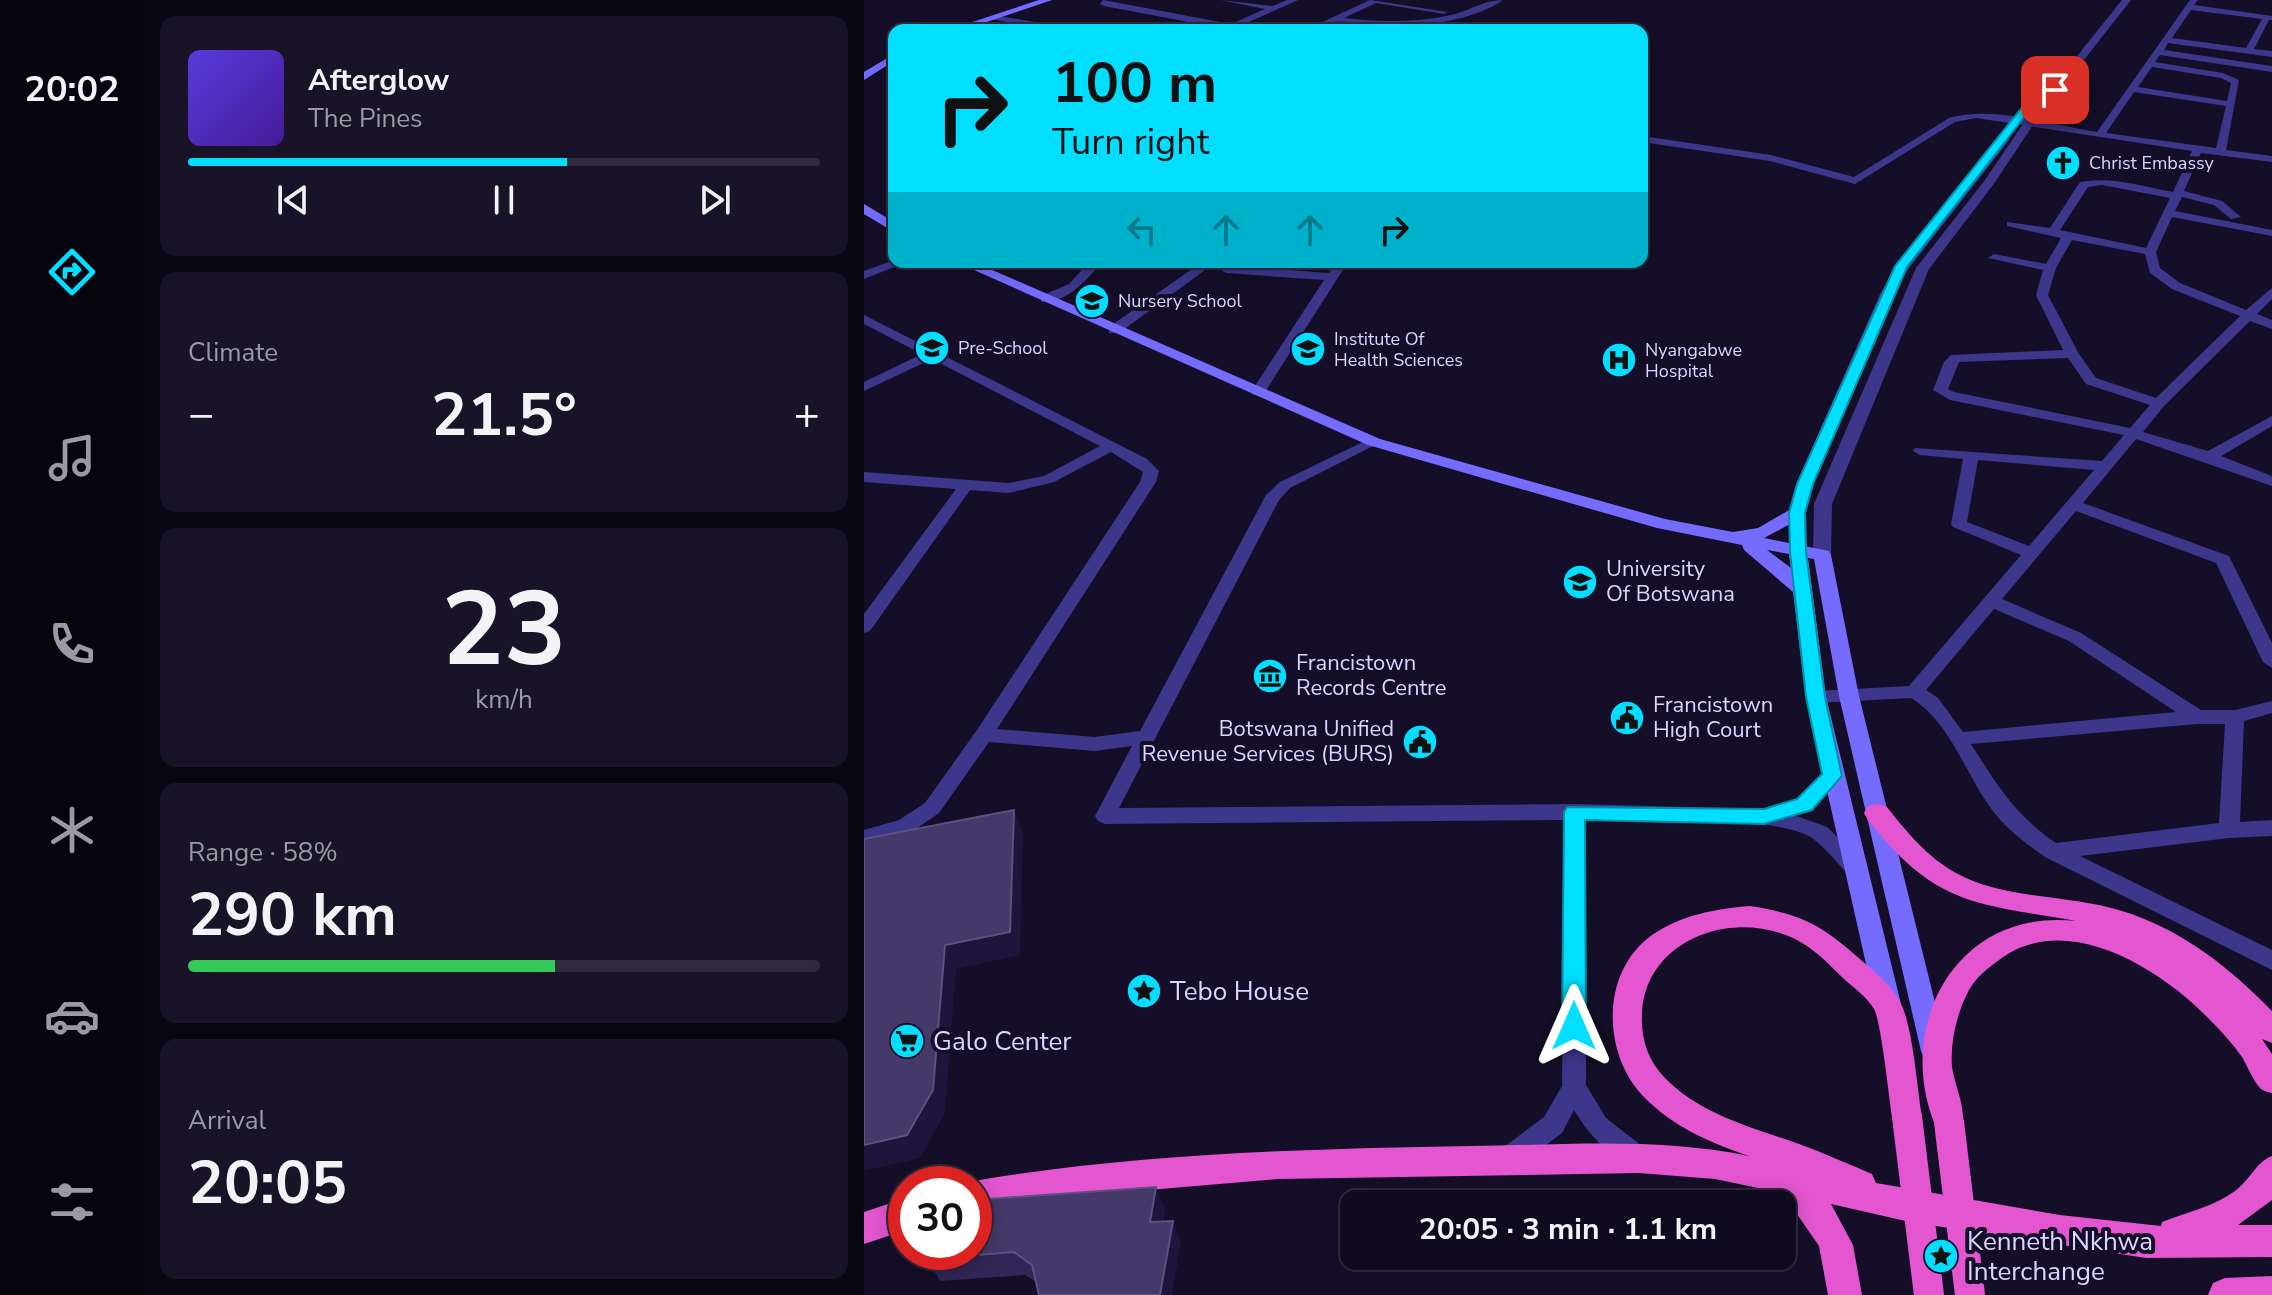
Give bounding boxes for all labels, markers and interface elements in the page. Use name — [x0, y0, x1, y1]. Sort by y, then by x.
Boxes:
text: 100 m — [1052, 45, 1217, 122]
icon: right — [920, 56, 1024, 160]
pin — [2021, 56, 2089, 124]
text: Afterglow — [308, 60, 449, 101]
text: 20:02 — [24, 65, 120, 114]
icon: arrive — [2033, 68, 2077, 112]
text: The Pines — [308, 101, 423, 136]
text: Turn right — [1052, 118, 1209, 167]
church icon: Christ Embassy — [2044, 144, 2082, 182]
place label: Christ Embassy — [2089, 151, 2215, 175]
icon: previous — [271, 178, 315, 222]
icon: pause — [482, 178, 526, 222]
icon: next — [693, 178, 737, 222]
icon: left — [1120, 208, 1164, 252]
icon: ahead — [1204, 208, 1248, 252]
icon: ahead — [1288, 208, 1332, 252]
icon: right — [1372, 208, 1416, 252]
icon: directions — [44, 244, 100, 300]
school or university icon: Nursery School — [1073, 282, 1111, 320]
place label: Nursery School — [1118, 289, 1243, 313]
place label: Institute Of Health Sciences — [1334, 327, 1463, 372]
school or university icon: Pre-School — [913, 329, 951, 367]
school or university icon: Institute Of Health Sciences — [1289, 330, 1327, 368]
text: Climate — [188, 335, 278, 370]
place label: Pre-School — [958, 336, 1048, 360]
place label: Nyangabwe Hospital — [1645, 338, 1742, 383]
hospital icon: Nyangabwe Hospital — [1600, 341, 1638, 379]
text: 21.5° — [431, 374, 577, 456]
text: − — [188, 385, 214, 445]
text: + — [794, 385, 820, 445]
icon: music — [44, 430, 100, 486]
place label: University Of Botswana — [1606, 554, 1735, 609]
text: 23 — [442, 559, 566, 701]
school or university icon: University Of Botswana — [1561, 563, 1599, 601]
icon: phone — [44, 616, 100, 672]
place label: Francistown Records Centre — [1296, 648, 1447, 703]
museum icon: Francistown Records Centre — [1251, 657, 1289, 695]
text: km/h — [475, 682, 533, 717]
place label: Francistown High Court — [1653, 690, 1773, 745]
public building icon: Francistown High Court — [1608, 699, 1646, 737]
place label: Botswana Unified Revenue Services (BURS) — [1142, 714, 1394, 769]
public building icon: Botswana Unified Revenue Services (BURS) — [1401, 723, 1439, 761]
icon: climate — [44, 802, 100, 858]
text: Range · 58% — [188, 835, 338, 870]
text: 290 km — [188, 874, 397, 956]
place icon: Tebo House — [1125, 972, 1163, 1010]
place label: Tebo House — [1170, 974, 1309, 1009]
position arrow — [1532, 984, 1616, 1068]
icon: car — [44, 988, 100, 1044]
supermarket icon: Galo Center — [888, 1022, 926, 1060]
place label: Galo Center — [933, 1024, 1072, 1059]
text: Arrival — [188, 1103, 266, 1138]
text: 20:05 — [188, 1142, 347, 1224]
speed limit sign: 30 — [888, 1166, 992, 1270]
icon: filters — [44, 1174, 100, 1230]
text: 20:05 · 3 min · 1.1 km — [1419, 1209, 1717, 1250]
place label: Kenneth Nkhwa Interchange — [1967, 1224, 2153, 1289]
place icon: Kenneth Nkhwa Interchange — [1922, 1237, 1960, 1275]

